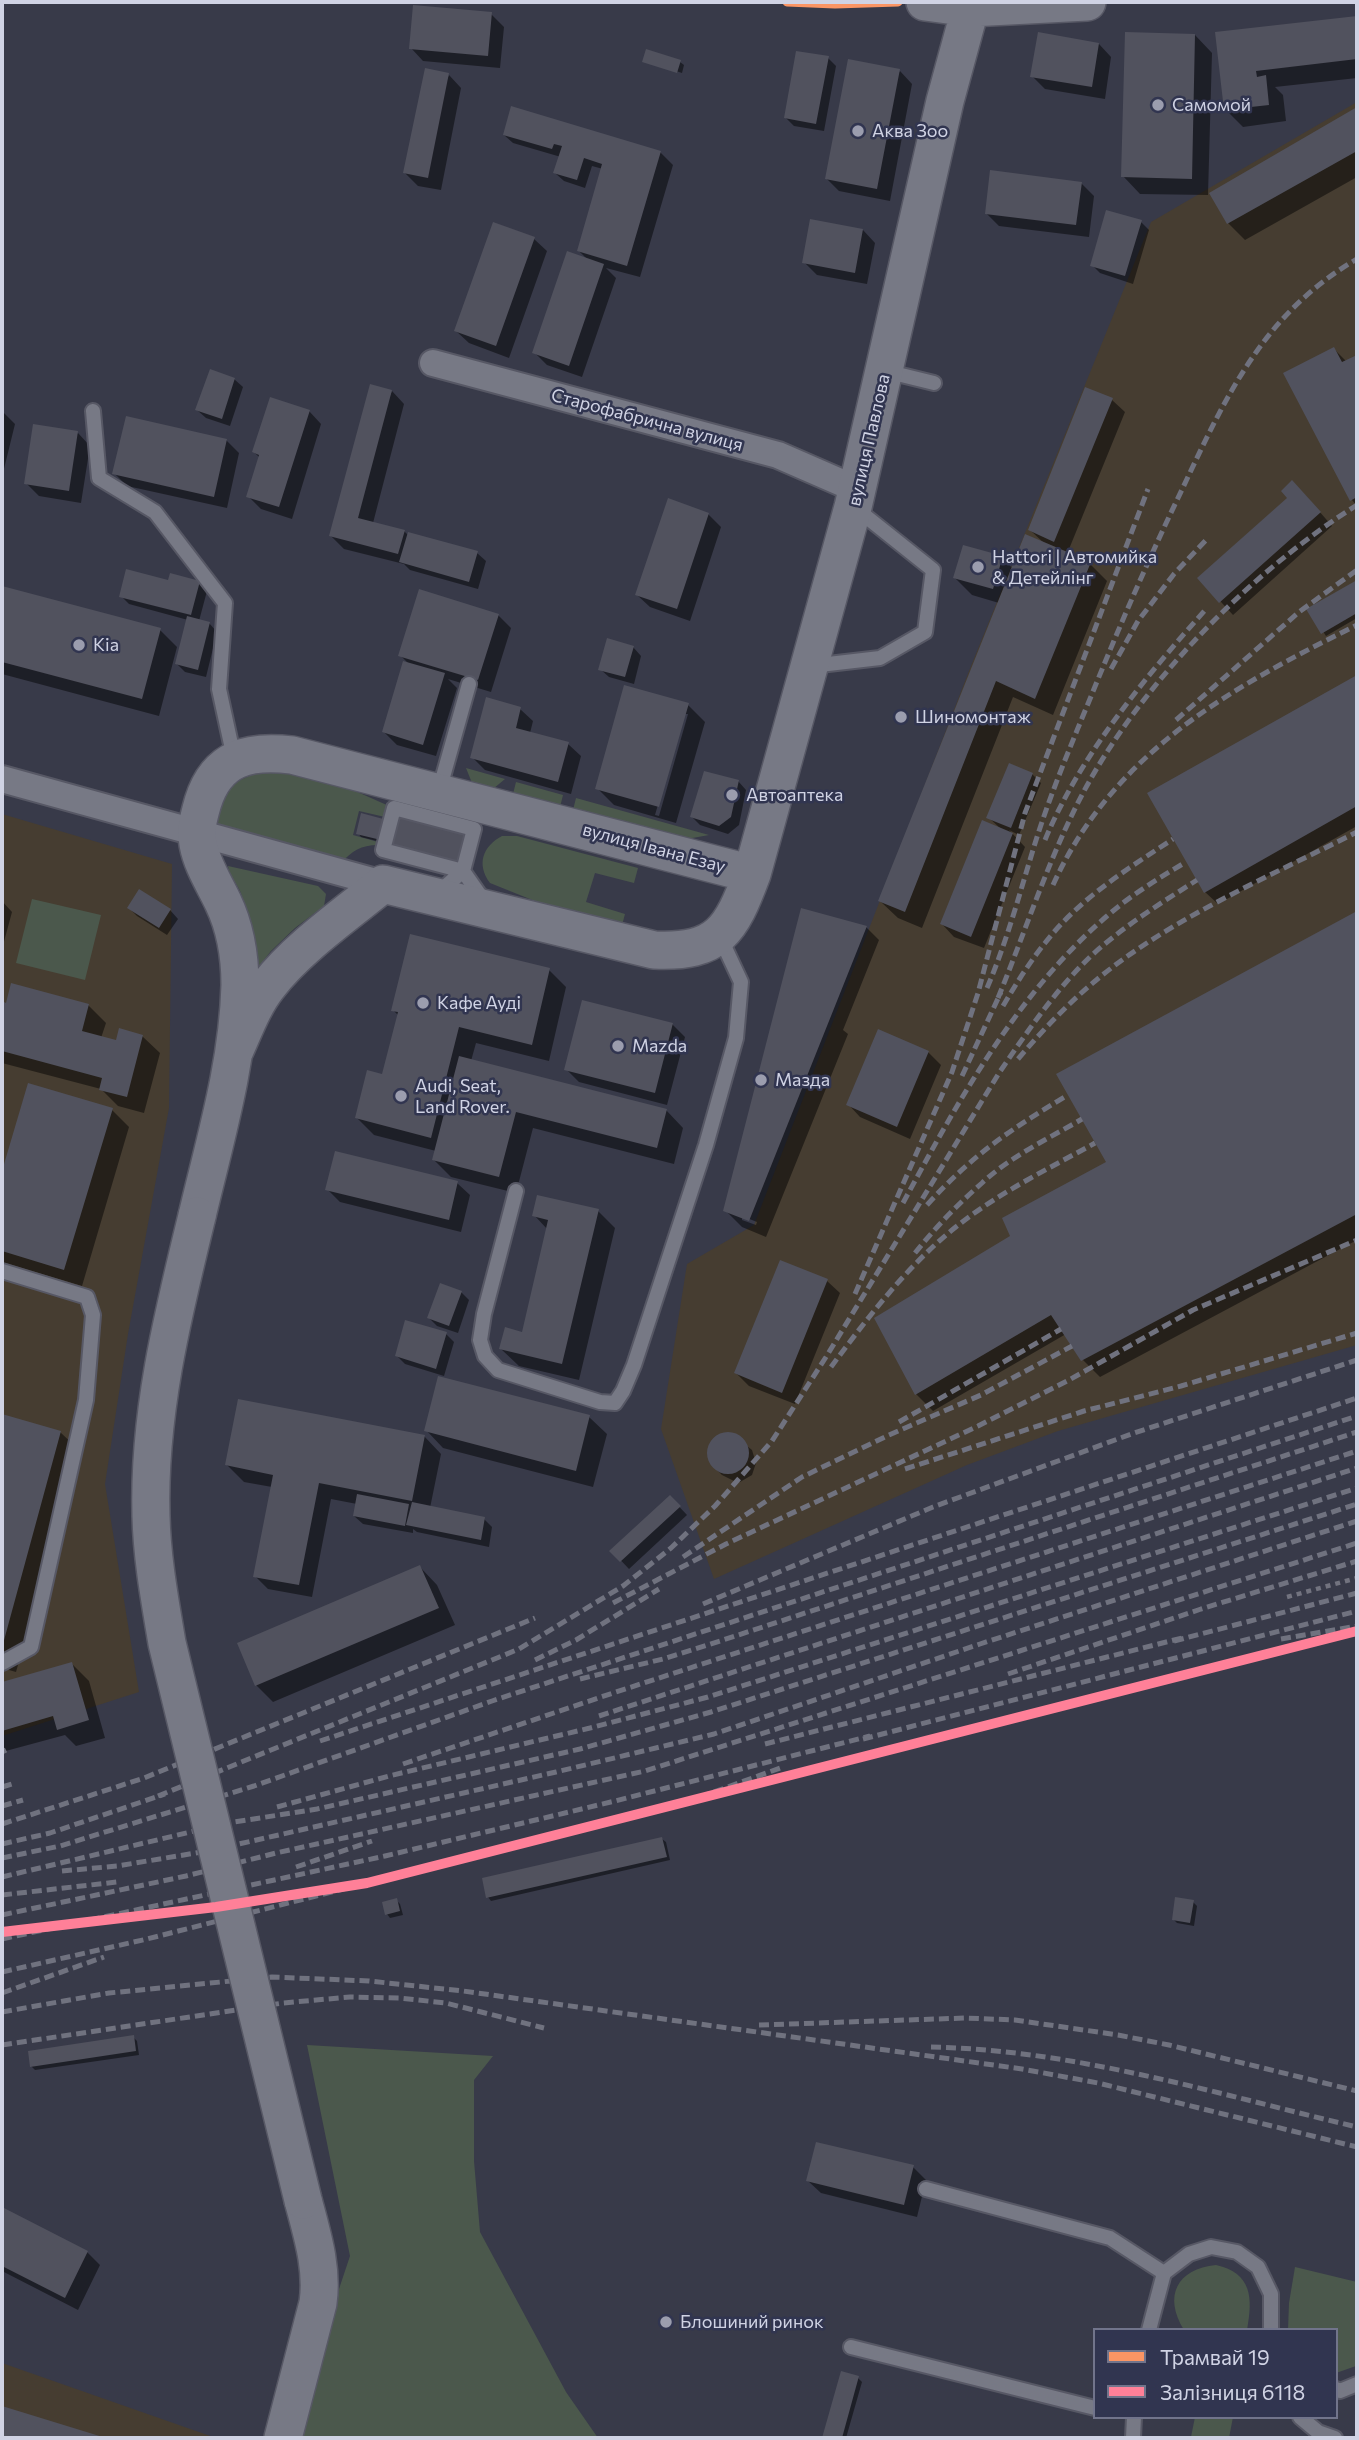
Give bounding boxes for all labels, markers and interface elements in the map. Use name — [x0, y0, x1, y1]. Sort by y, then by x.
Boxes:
place label: Самомой — [1172, 94, 1251, 116]
marker: Самомой — [1150, 97, 1166, 113]
place label: Аква Зоо — [872, 120, 948, 142]
marker: Аква Зоо — [850, 123, 866, 139]
street label: вулиця Павлова — [843, 372, 895, 508]
street label: Старофабрична вулиця — [549, 384, 745, 456]
place label: Hattori | Автомийка & Детейлінг — [992, 546, 1157, 588]
marker: Hattori | Автомийка & Детейлінг — [970, 559, 986, 575]
place label: Kia — [93, 634, 119, 656]
marker: Kia — [71, 637, 87, 653]
place label: Шиномонтаж — [915, 706, 1031, 728]
marker: Шиномонтаж — [893, 709, 909, 725]
place label: Автоаптека — [746, 784, 843, 806]
marker: Автоаптека — [724, 787, 740, 803]
street label: вулиця Івана Езау — [580, 819, 728, 877]
place label: Кафе Ауді — [437, 992, 521, 1014]
marker: Кафе Ауді — [415, 995, 431, 1011]
place label: Mazda — [632, 1035, 687, 1057]
marker: Mazda — [610, 1038, 626, 1054]
place label: Мазда — [775, 1069, 830, 1091]
marker: Мазда — [753, 1072, 769, 1088]
place label: Audi, Seat, Land Rover. — [415, 1075, 510, 1118]
marker: Audi, Seat, Land Rover. — [393, 1088, 409, 1104]
place label: Блошиний ринок — [680, 2311, 824, 2333]
marker: Блошиний ринок — [658, 2314, 674, 2330]
legend — [1093, 2328, 1338, 2419]
text: Трамвай 19 — [1160, 2344, 1270, 2369]
text: Залізниця 6118 — [1160, 2379, 1305, 2404]

